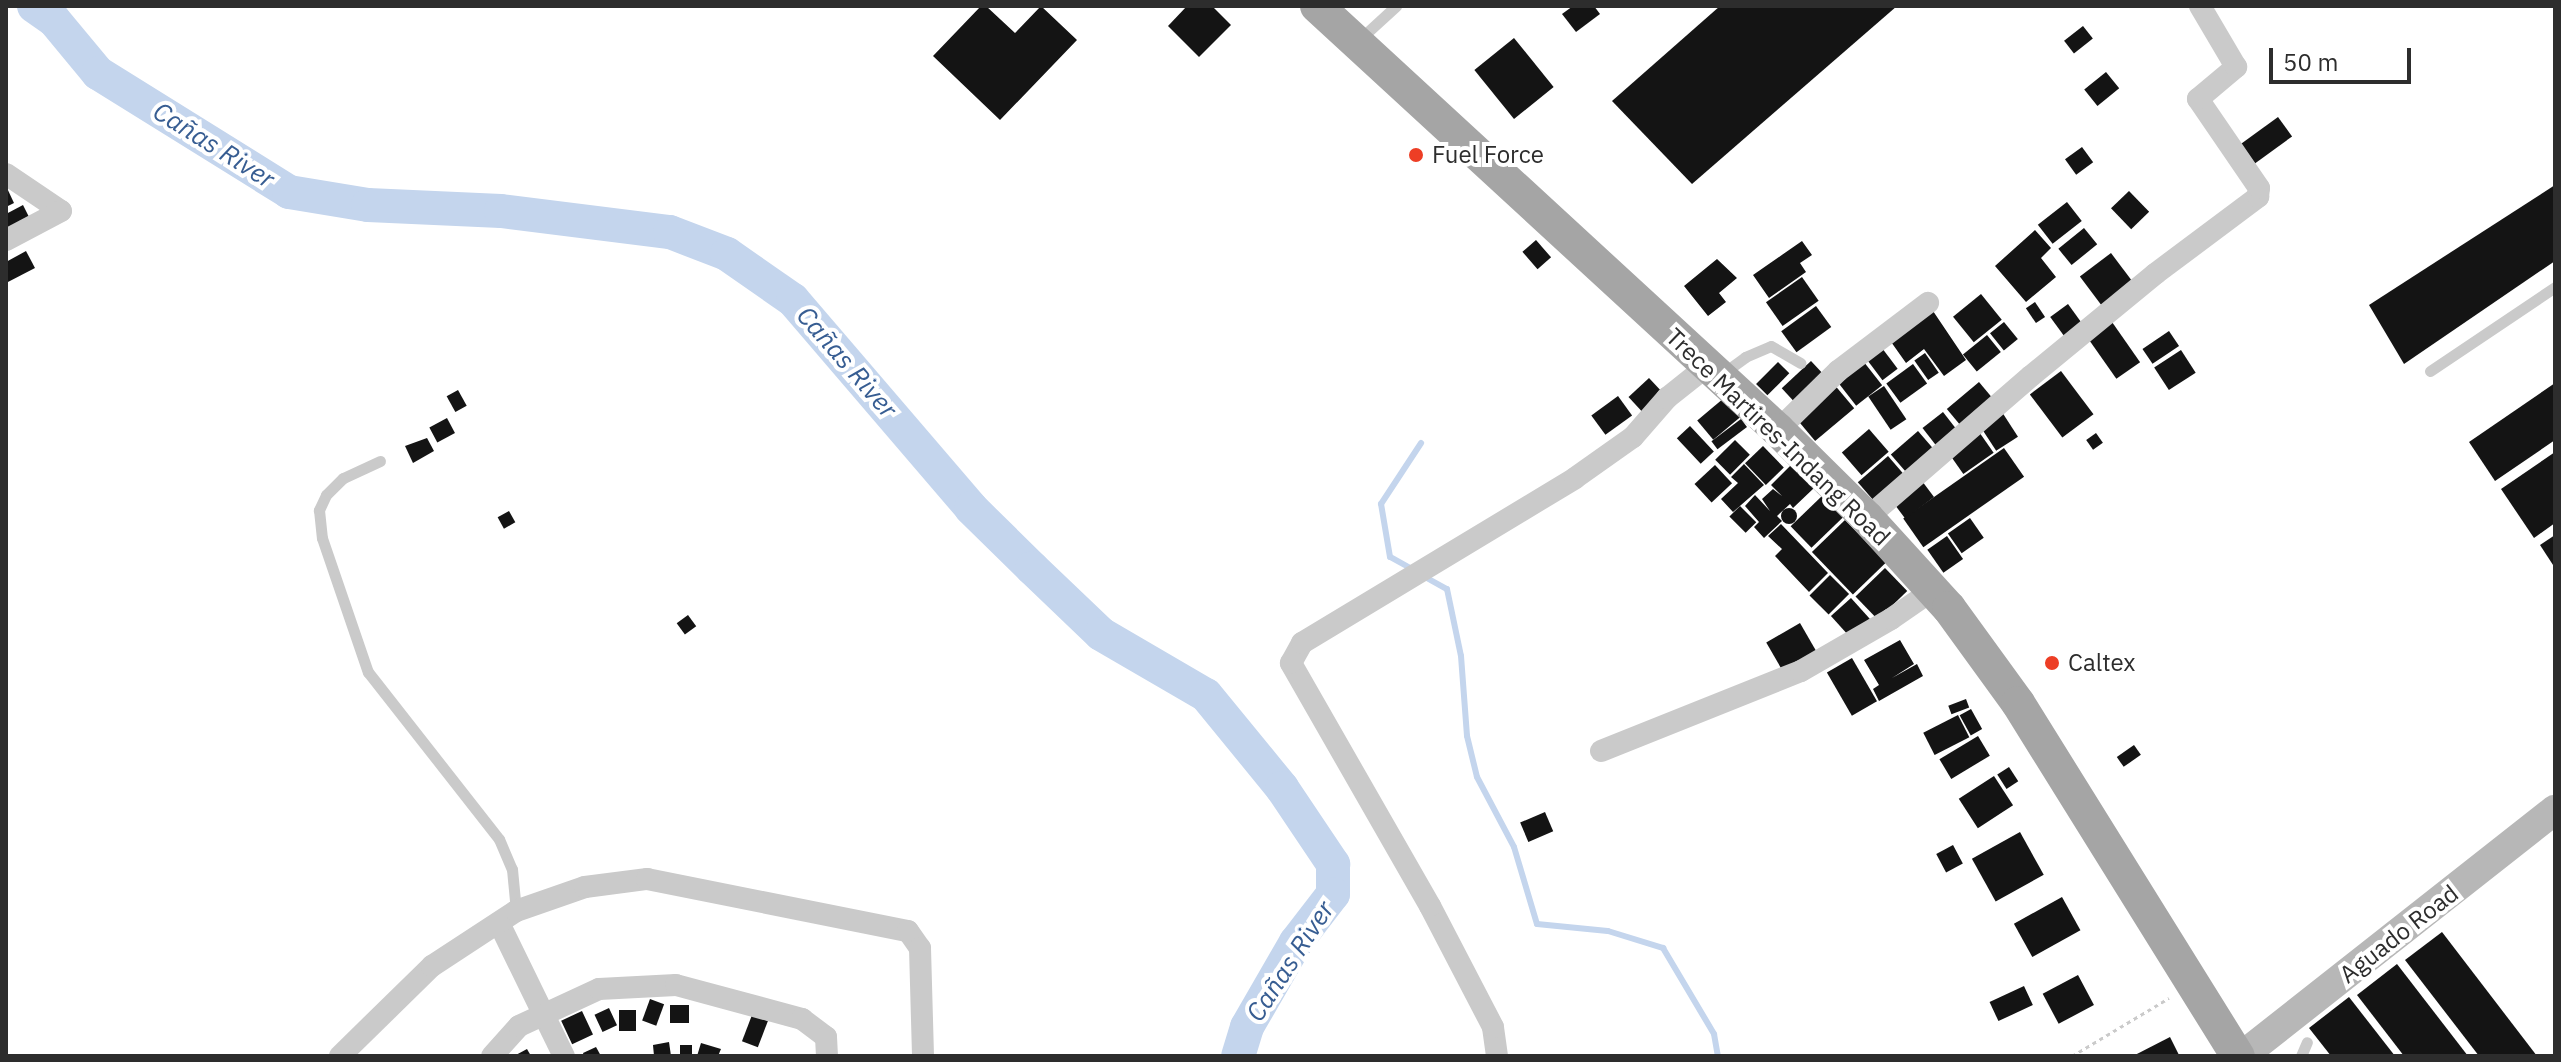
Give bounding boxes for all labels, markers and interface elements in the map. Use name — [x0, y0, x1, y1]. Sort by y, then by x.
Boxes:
scale bar — [2273, 32, 2415, 82]
text: 50 m — [2283, 46, 2338, 78]
water label: Cañas River — [148, 95, 280, 195]
place label: Fuel Force — [1432, 141, 1544, 169]
marker: Fuel Force — [1407, 146, 1425, 164]
water label: Cañas River — [790, 300, 904, 424]
street label: Trece Martires-Indang Road — [1660, 322, 1896, 552]
place label: Caltex — [2068, 649, 2136, 677]
marker: Caltex — [2043, 654, 2061, 672]
street label: Aguado Road — [2334, 879, 2464, 989]
water label: Cañas River — [1240, 895, 1340, 1027]

